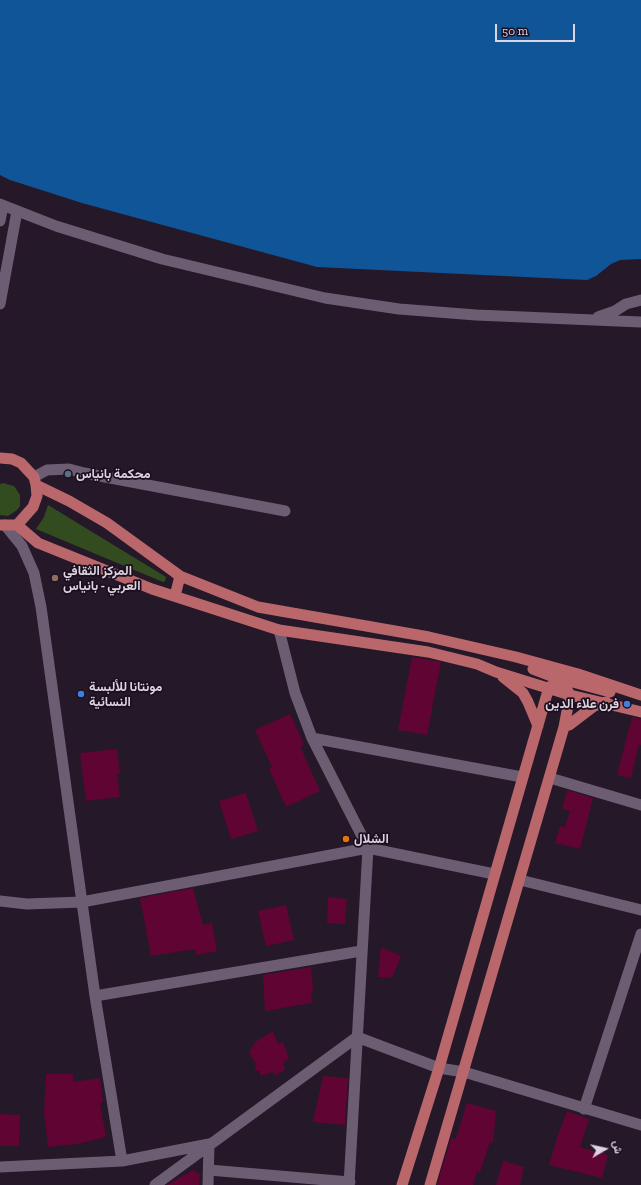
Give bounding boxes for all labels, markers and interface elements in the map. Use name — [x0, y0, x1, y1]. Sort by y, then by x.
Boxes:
scale bar — [497, 16, 577, 42]
text: 50 m — [502, 24, 528, 38]
place label: محكمة بانياس — [76, 466, 151, 482]
marker: محكمة بانياس — [63, 469, 73, 479]
place label: المركز الثقافي العربي - بانياس — [63, 563, 141, 594]
marker: المركز الثقافي العربي - بانياس — [50, 573, 60, 583]
place label: مونتانا للألبسة النسائية — [89, 679, 162, 710]
marker: مونتانا للألبسة النسائية — [76, 689, 86, 699]
place label: فرن علاء الدين — [545, 696, 619, 712]
marker: فرن علاء الدين — [622, 699, 632, 709]
place label: الشلال — [354, 831, 389, 847]
marker: الشلال — [341, 834, 351, 844]
north arrow — [585, 1129, 625, 1169]
text: ش — [610, 1139, 625, 1155]

